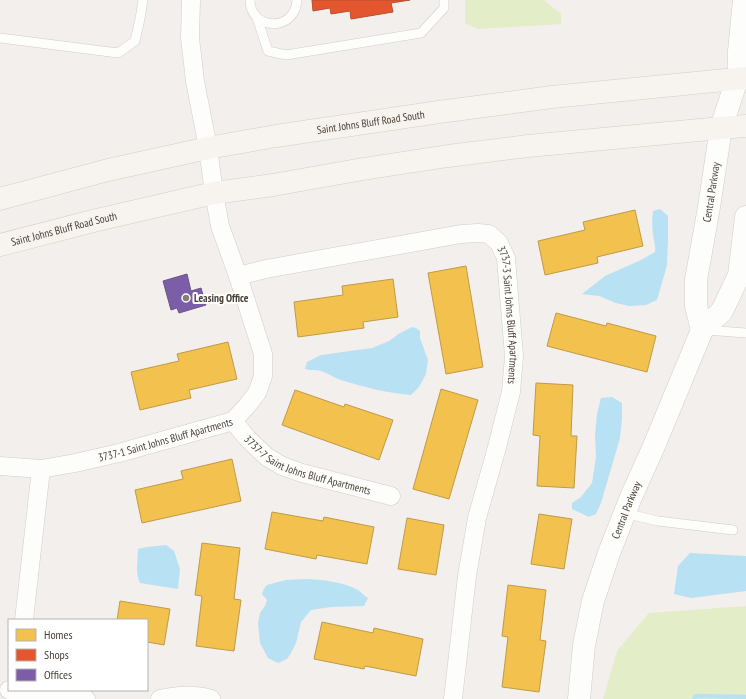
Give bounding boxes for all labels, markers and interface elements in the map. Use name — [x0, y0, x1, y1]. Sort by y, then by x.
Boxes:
street label: Saint Johns Bluff Road South — [316, 107, 426, 137]
street label: Central Parkway — [699, 160, 723, 223]
street label: Saint Johns Bluff Road South — [10, 209, 118, 249]
street label: 3737-3 Saint Johns Bluff Apartments — [494, 244, 521, 385]
place label: Leasing Office — [194, 291, 249, 305]
marker: Leasing Office — [181, 293, 191, 303]
street label: 3737-1 Saint Johns Bluff Apartments — [97, 414, 234, 465]
street label: 3737-7 Saint Johns Bluff Apartments — [241, 432, 373, 498]
street label: Central Parkway — [608, 478, 645, 541]
legend — [8, 619, 148, 691]
text: Homes — [44, 627, 72, 642]
text: Shops — [44, 647, 69, 662]
text: Offices — [44, 667, 72, 682]

